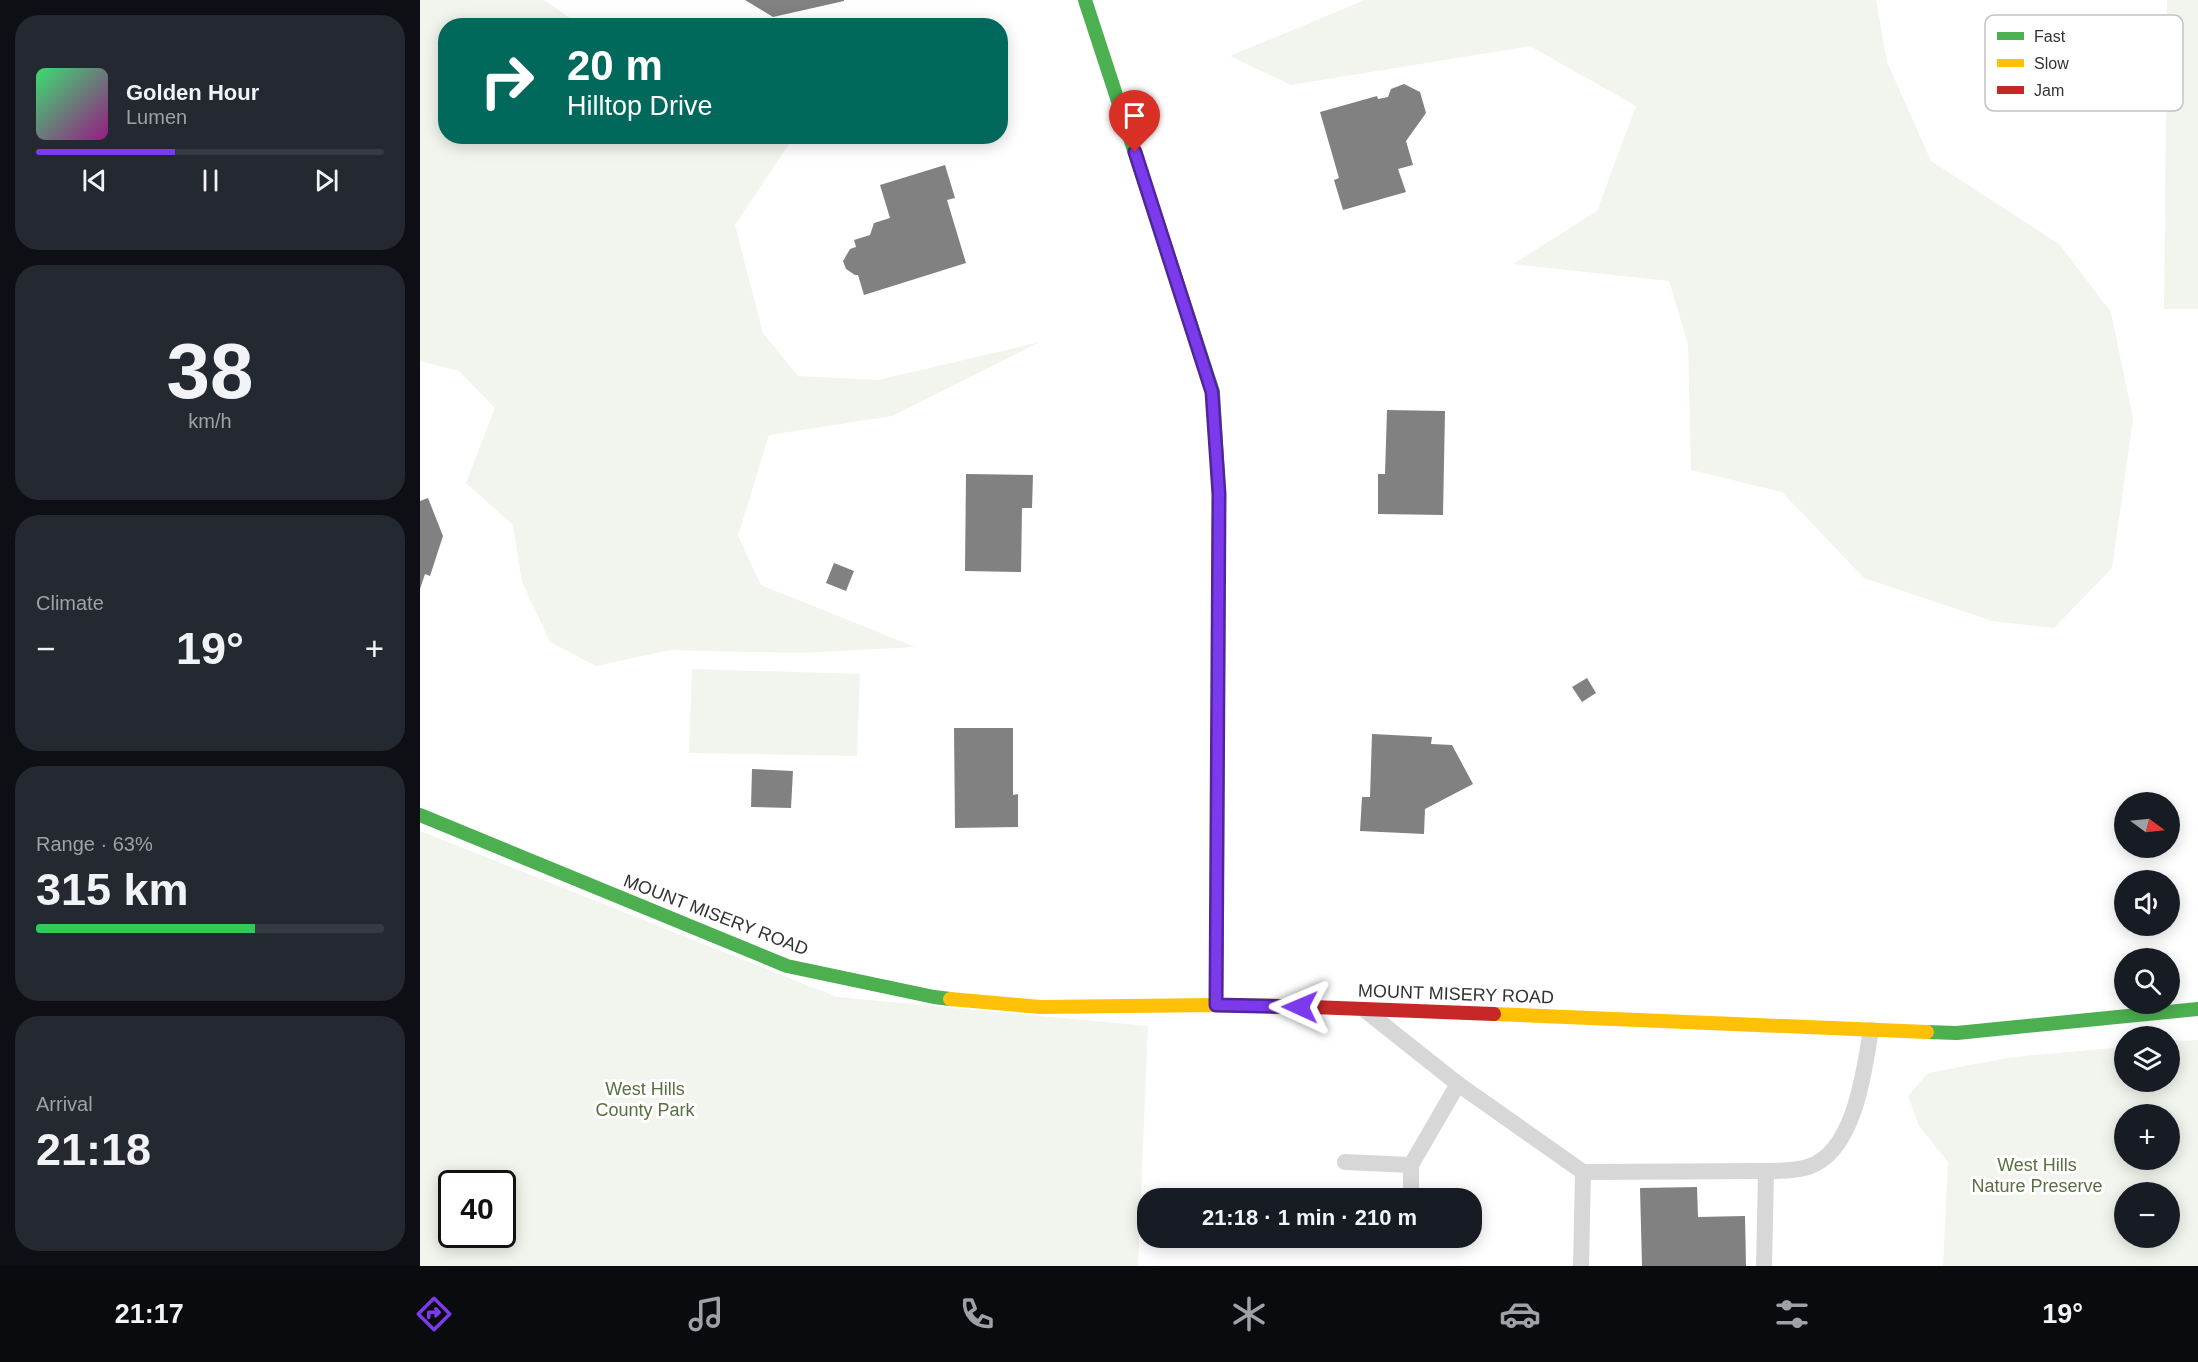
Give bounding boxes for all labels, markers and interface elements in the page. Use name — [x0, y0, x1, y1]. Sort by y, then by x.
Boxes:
legend — [1985, 15, 2183, 111]
text: Fast — [2034, 28, 2066, 45]
icon: right — [468, 42, 546, 120]
text: 20 m — [567, 42, 663, 89]
text: Slow — [2034, 55, 2069, 72]
text: Golden Hour — [126, 80, 259, 105]
text: Jam — [2034, 82, 2064, 99]
pin — [1109, 90, 1160, 152]
text: Hilltop Drive — [567, 91, 713, 121]
icon: arrive — [1118, 99, 1151, 132]
text: Lumen — [126, 106, 187, 128]
icon: previous — [78, 164, 111, 197]
icon: pause — [194, 164, 227, 197]
icon: next — [310, 164, 343, 197]
text: 38 — [167, 327, 253, 415]
text: km/h — [188, 410, 232, 432]
text: Climate — [36, 592, 104, 614]
text: 19° — [176, 623, 244, 674]
text: − — [36, 630, 55, 667]
text: + — [365, 630, 384, 667]
north arrow — [2114, 792, 2180, 858]
map controls — [2114, 792, 2180, 1248]
text: Range · 63% — [36, 833, 153, 855]
text: 315 km — [36, 864, 189, 915]
button: sound — [2114, 870, 2180, 936]
street label: MOUNT MISERY ROAD — [621, 871, 811, 959]
button: search — [2114, 948, 2180, 1014]
position arrow — [1268, 975, 1332, 1039]
street label: MOUNT MISERY ROAD — [1358, 981, 1554, 1007]
button: layers — [2114, 1026, 2180, 1092]
park label: West Hills County Park — [595, 1079, 696, 1120]
text: Arrival — [36, 1093, 93, 1115]
button: + — [2114, 1104, 2180, 1170]
text: 21:18 — [36, 1124, 151, 1175]
park label: West Hills Nature Preserve — [1971, 1155, 2103, 1196]
speed limit sign: 40 — [438, 1170, 516, 1248]
button: − — [2114, 1182, 2180, 1248]
text: 21:18 · 1 min · 210 m — [1202, 1205, 1417, 1230]
icon: directions — [413, 1293, 455, 1335]
icon: music — [685, 1293, 727, 1335]
icon: phone — [956, 1293, 998, 1335]
icon: climate — [1228, 1293, 1270, 1335]
icon: car — [1499, 1293, 1541, 1335]
icon: filters — [1771, 1293, 1813, 1335]
text: 21:17 — [115, 1299, 184, 1329]
text: 19° — [2042, 1299, 2083, 1329]

